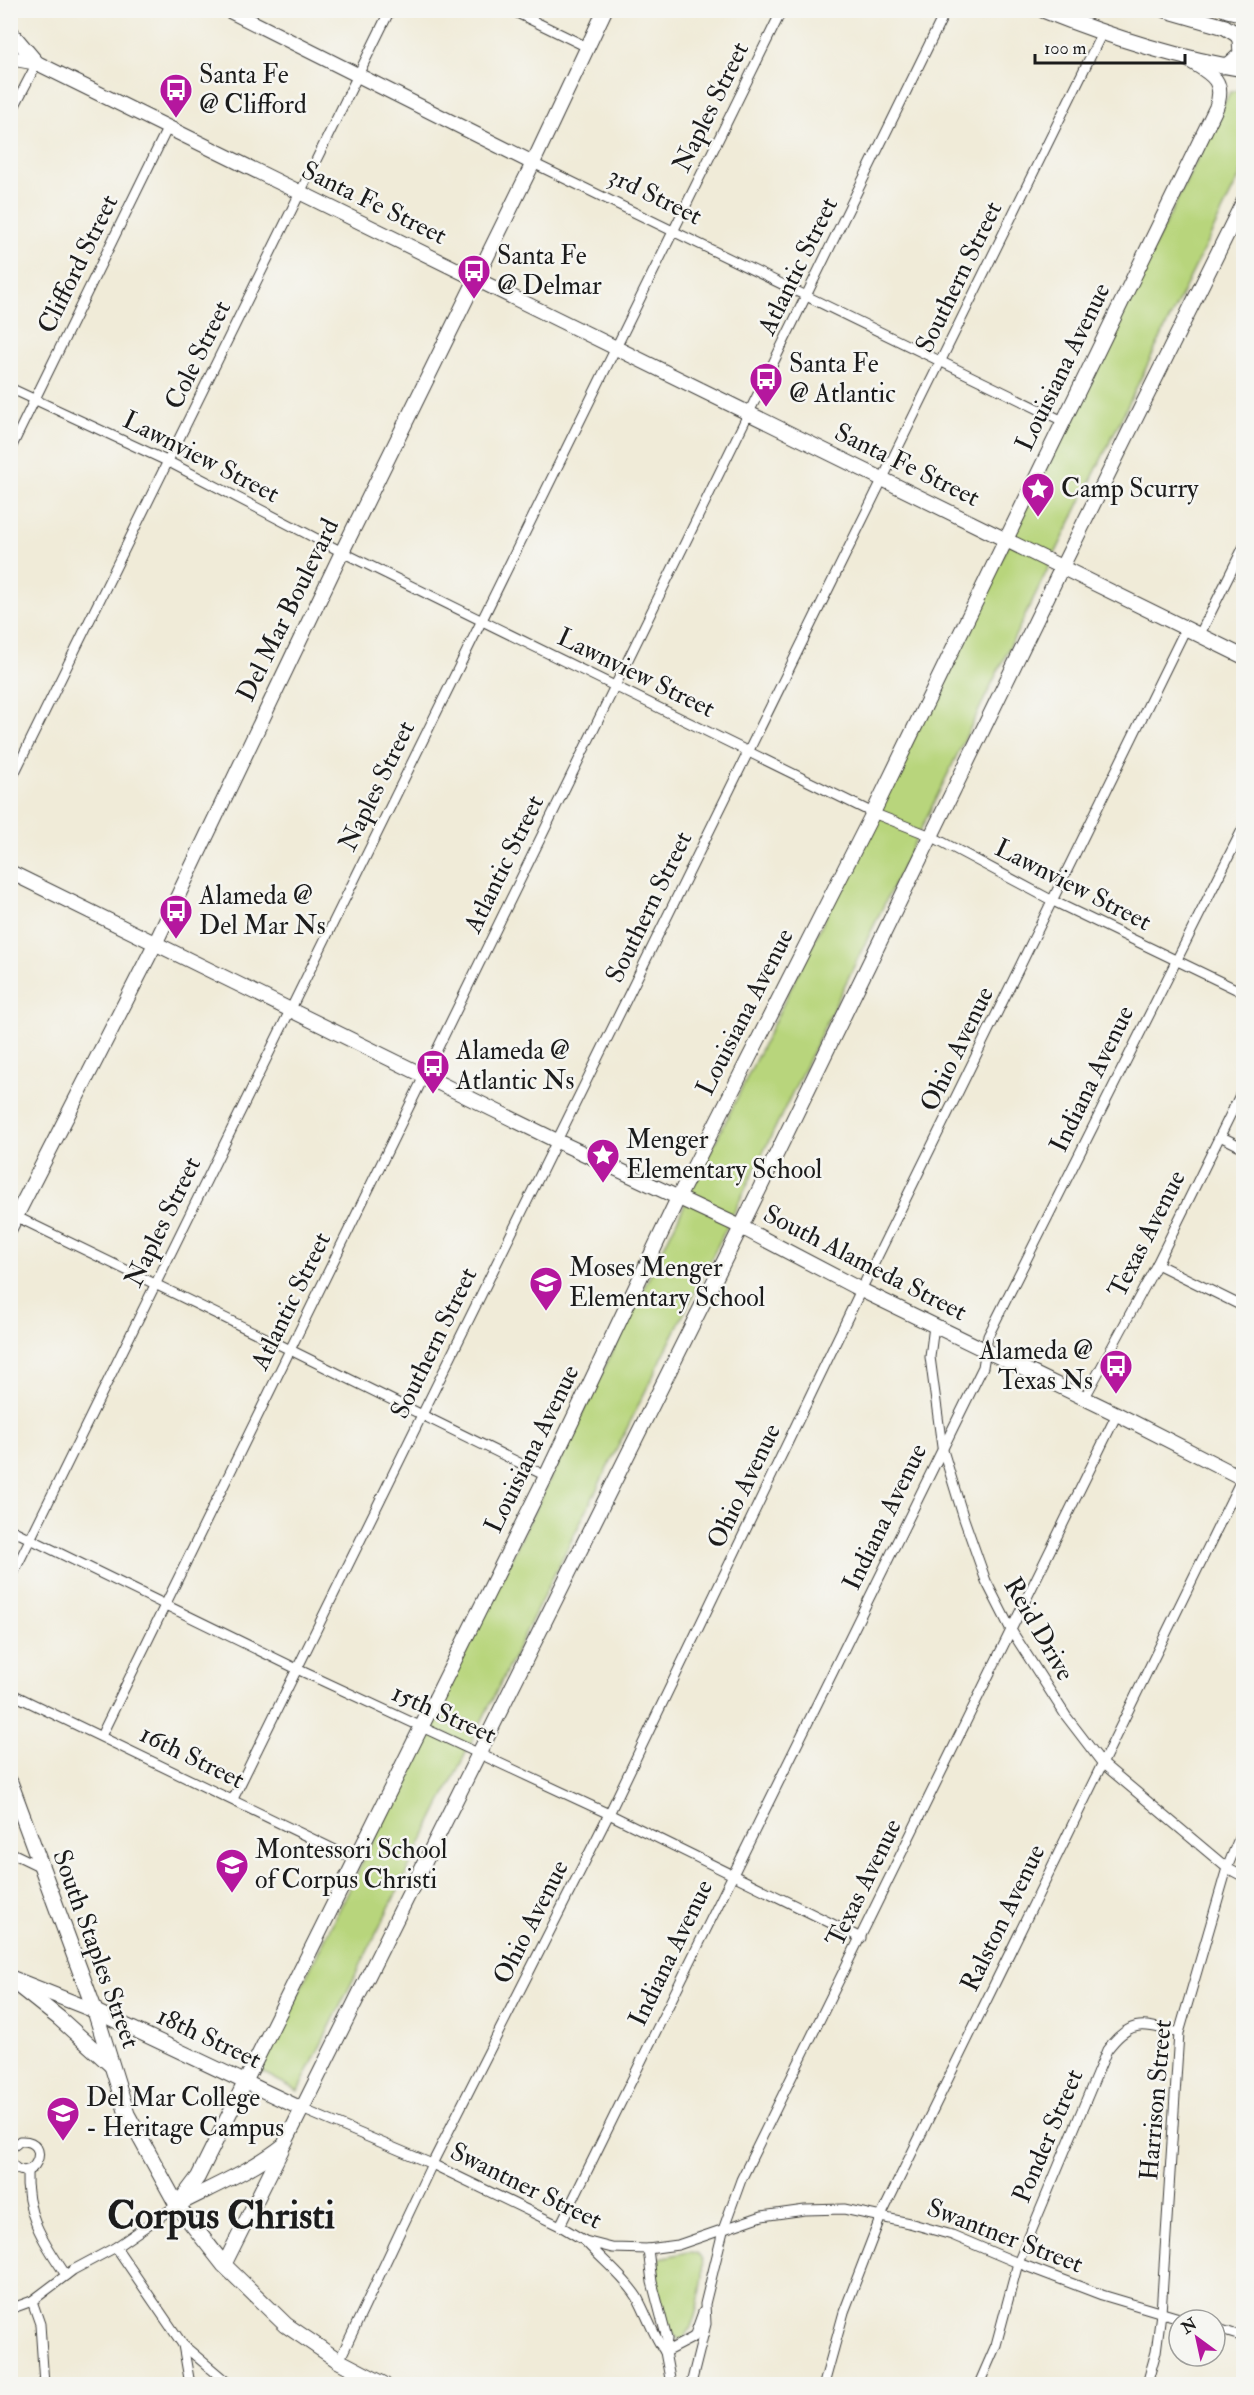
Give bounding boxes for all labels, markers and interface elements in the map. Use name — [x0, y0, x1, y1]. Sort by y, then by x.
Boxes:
scale bar — [1035, 27, 1185, 65]
street label: Naples Street — [666, 37, 757, 178]
text: 100 m — [1044, 37, 1087, 60]
place label: Santa Fe @ Clifford — [199, 59, 307, 121]
bus stop icon: Santa Fe @ Clifford — [158, 72, 194, 119]
street label: Santa Fe Street — [296, 154, 452, 252]
street label: 3rd Street — [603, 160, 707, 232]
street label: Clifford Street — [31, 189, 125, 339]
street label: Atlantic Street — [750, 192, 845, 341]
street label: Southern Street — [909, 196, 1009, 358]
place label: Santa Fe @ Delmar — [497, 240, 602, 302]
bus stop icon: Santa Fe @ Delmar — [456, 253, 492, 300]
street label: Louisiana Avenue — [1008, 278, 1118, 456]
street label: Cole Street — [158, 295, 238, 415]
place label: Santa Fe @ Atlantic — [789, 348, 896, 410]
bus stop icon: Santa Fe @ Atlantic — [748, 361, 784, 408]
street label: Lawnview Street — [117, 404, 285, 510]
street label: Santa Fe Street — [829, 416, 985, 514]
place icon: Camp Scurry — [1020, 471, 1056, 518]
place label: Camp Scurry — [1061, 473, 1199, 506]
street label: Del Mar Boulevard — [230, 513, 346, 707]
street label: Lawnview Street — [552, 621, 720, 725]
street label: Naples Street — [332, 716, 423, 857]
street label: Atlantic Street — [456, 790, 551, 939]
street label: Southern Street — [599, 826, 699, 988]
street label: Lawnview Street — [989, 832, 1157, 938]
place label: Alameda @ Del Mar Ns — [198, 880, 326, 942]
bus stop icon: Alameda @ Del Mar Ns — [158, 893, 194, 940]
street label: Louisiana Avenue — [689, 923, 801, 1101]
street label: Ohio Avenue — [913, 981, 1001, 1117]
street label: Indiana Avenue — [1043, 1000, 1141, 1158]
place label: Alameda @ Atlantic Ns — [455, 1035, 574, 1097]
bus stop icon: Alameda @ Atlantic Ns — [415, 1048, 451, 1095]
place label: Menger Elementary School — [626, 1124, 823, 1186]
place icon: Menger Elementary School — [585, 1137, 621, 1184]
street label: Naples Street — [118, 1152, 209, 1293]
street label: Texas Avenue — [1101, 1165, 1193, 1303]
street label: South Alameda Street — [758, 1198, 972, 1328]
street label: Atlantic Street — [243, 1227, 338, 1376]
place label: Moses Menger Elementary School — [569, 1252, 766, 1314]
street label: Southern Street — [384, 1262, 484, 1424]
school or university icon: Moses Menger Elementary School — [528, 1265, 564, 1312]
place label: Alameda @ Texas Ns — [978, 1335, 1093, 1397]
bus stop icon: Alameda @ Texas Ns — [1098, 1348, 1134, 1395]
street label: Louisiana Avenue — [477, 1360, 587, 1538]
street label: Ohio Avenue — [700, 1418, 788, 1554]
street label: Indiana Avenue — [836, 1438, 934, 1596]
street label: Reid Drive — [997, 1572, 1081, 1686]
street label: 15th Street — [387, 1677, 501, 1751]
street label: 16th Street — [134, 1718, 250, 1796]
street label: Texas Avenue — [819, 1814, 909, 1952]
place label: Montessori School of Corpus Christi — [255, 1834, 448, 1897]
street label: Ralston Avenue — [954, 1839, 1052, 1997]
street label: South Staples Street — [44, 1845, 147, 2053]
school or university icon: Montessori School of Corpus Christi — [214, 1847, 250, 1894]
street label: Ohio Avenue — [486, 1855, 576, 1989]
street label: Indiana Avenue — [622, 1874, 720, 2032]
street label: 18th Street — [152, 2000, 266, 2076]
street label: Harrison Street — [1133, 2018, 1179, 2182]
street label: Ponder Street — [1006, 2064, 1090, 2208]
place label: Del Mar College - Heritage Campus — [86, 2082, 284, 2145]
school or university icon: Del Mar College - Heritage Campus — [45, 2095, 81, 2142]
street label: Swantner Street — [445, 2136, 607, 2236]
district label: Corpus Christi — [107, 2192, 335, 2240]
street label: Swantner Street — [922, 2192, 1088, 2280]
north arrow — [1167, 2308, 1227, 2368]
text: N — [1177, 2314, 1201, 2339]

